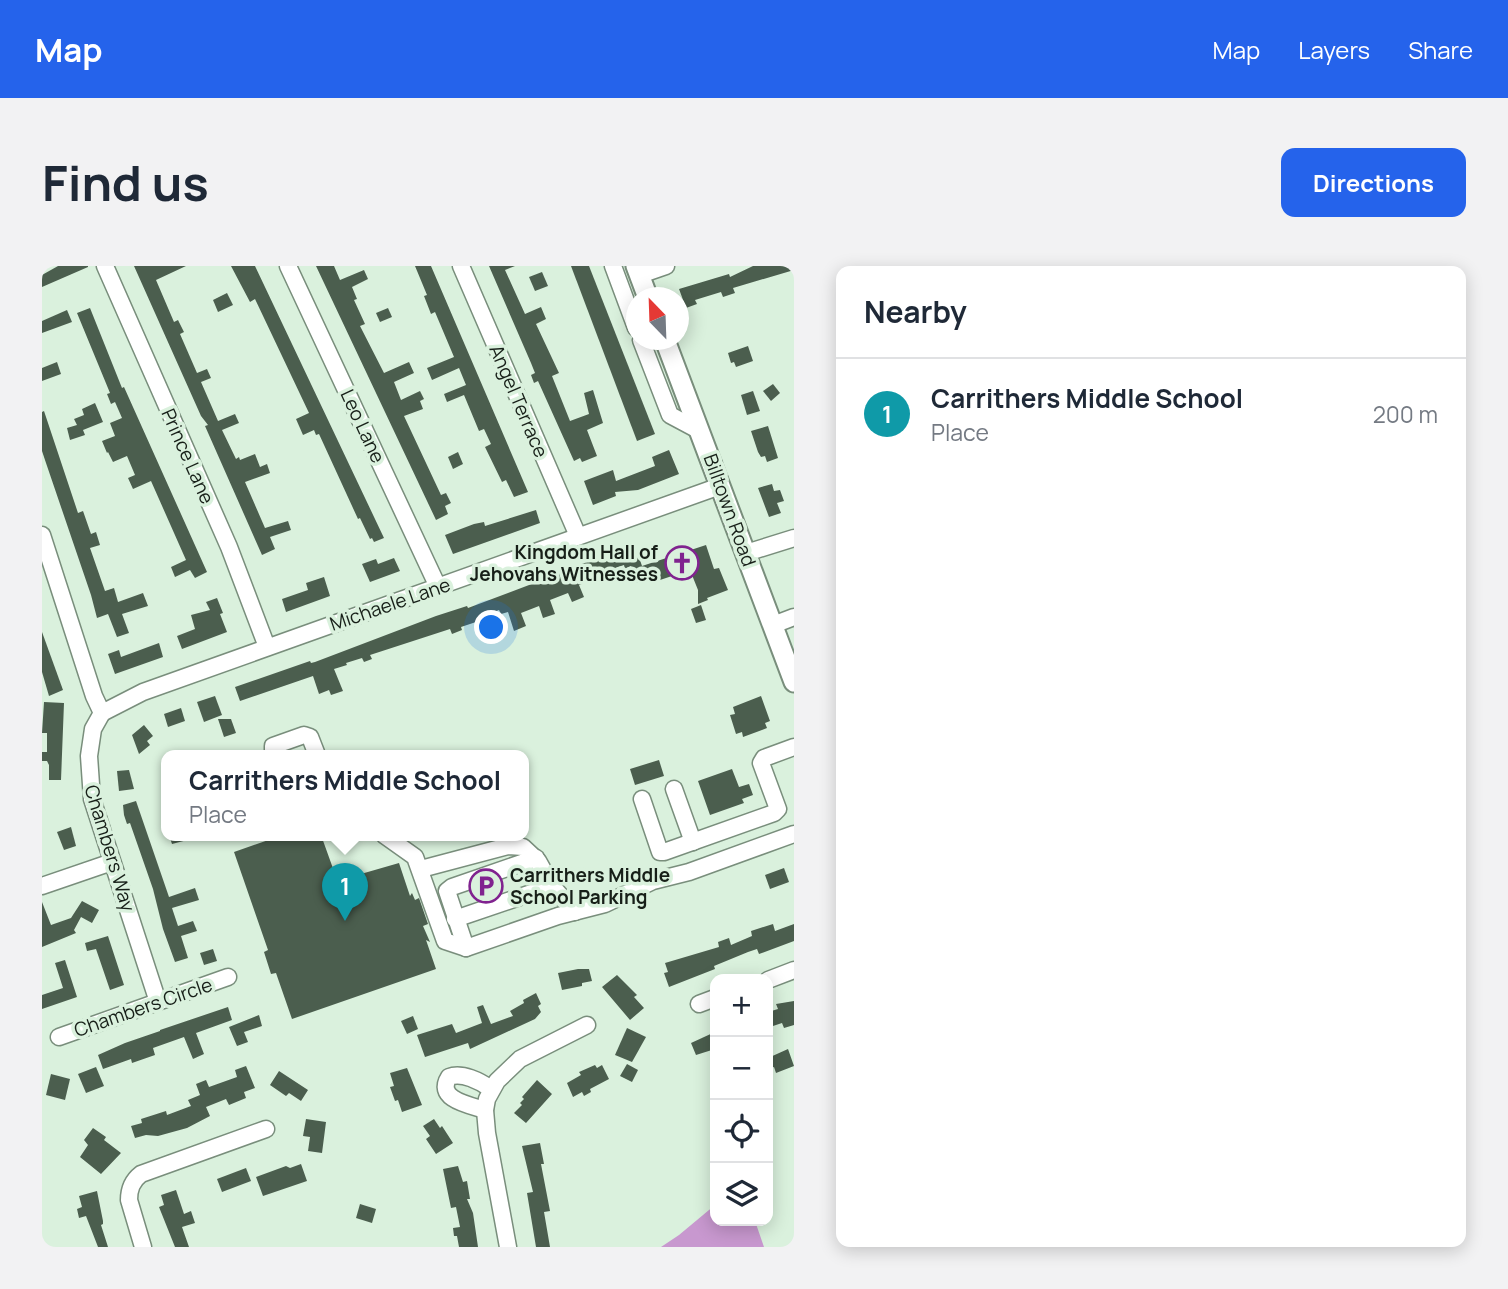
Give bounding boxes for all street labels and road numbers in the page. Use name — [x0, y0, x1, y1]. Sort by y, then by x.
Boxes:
street label: Angel Terrace — [484, 341, 554, 461]
street label: Leo Lane — [335, 385, 391, 467]
street label: Prince Lane — [155, 404, 221, 508]
street label: Billtown Road — [698, 450, 762, 570]
street label: Michaele Lane — [326, 571, 454, 637]
street label: Chambers Way — [78, 782, 142, 914]
street label: Chambers Circle — [70, 971, 216, 1043]

